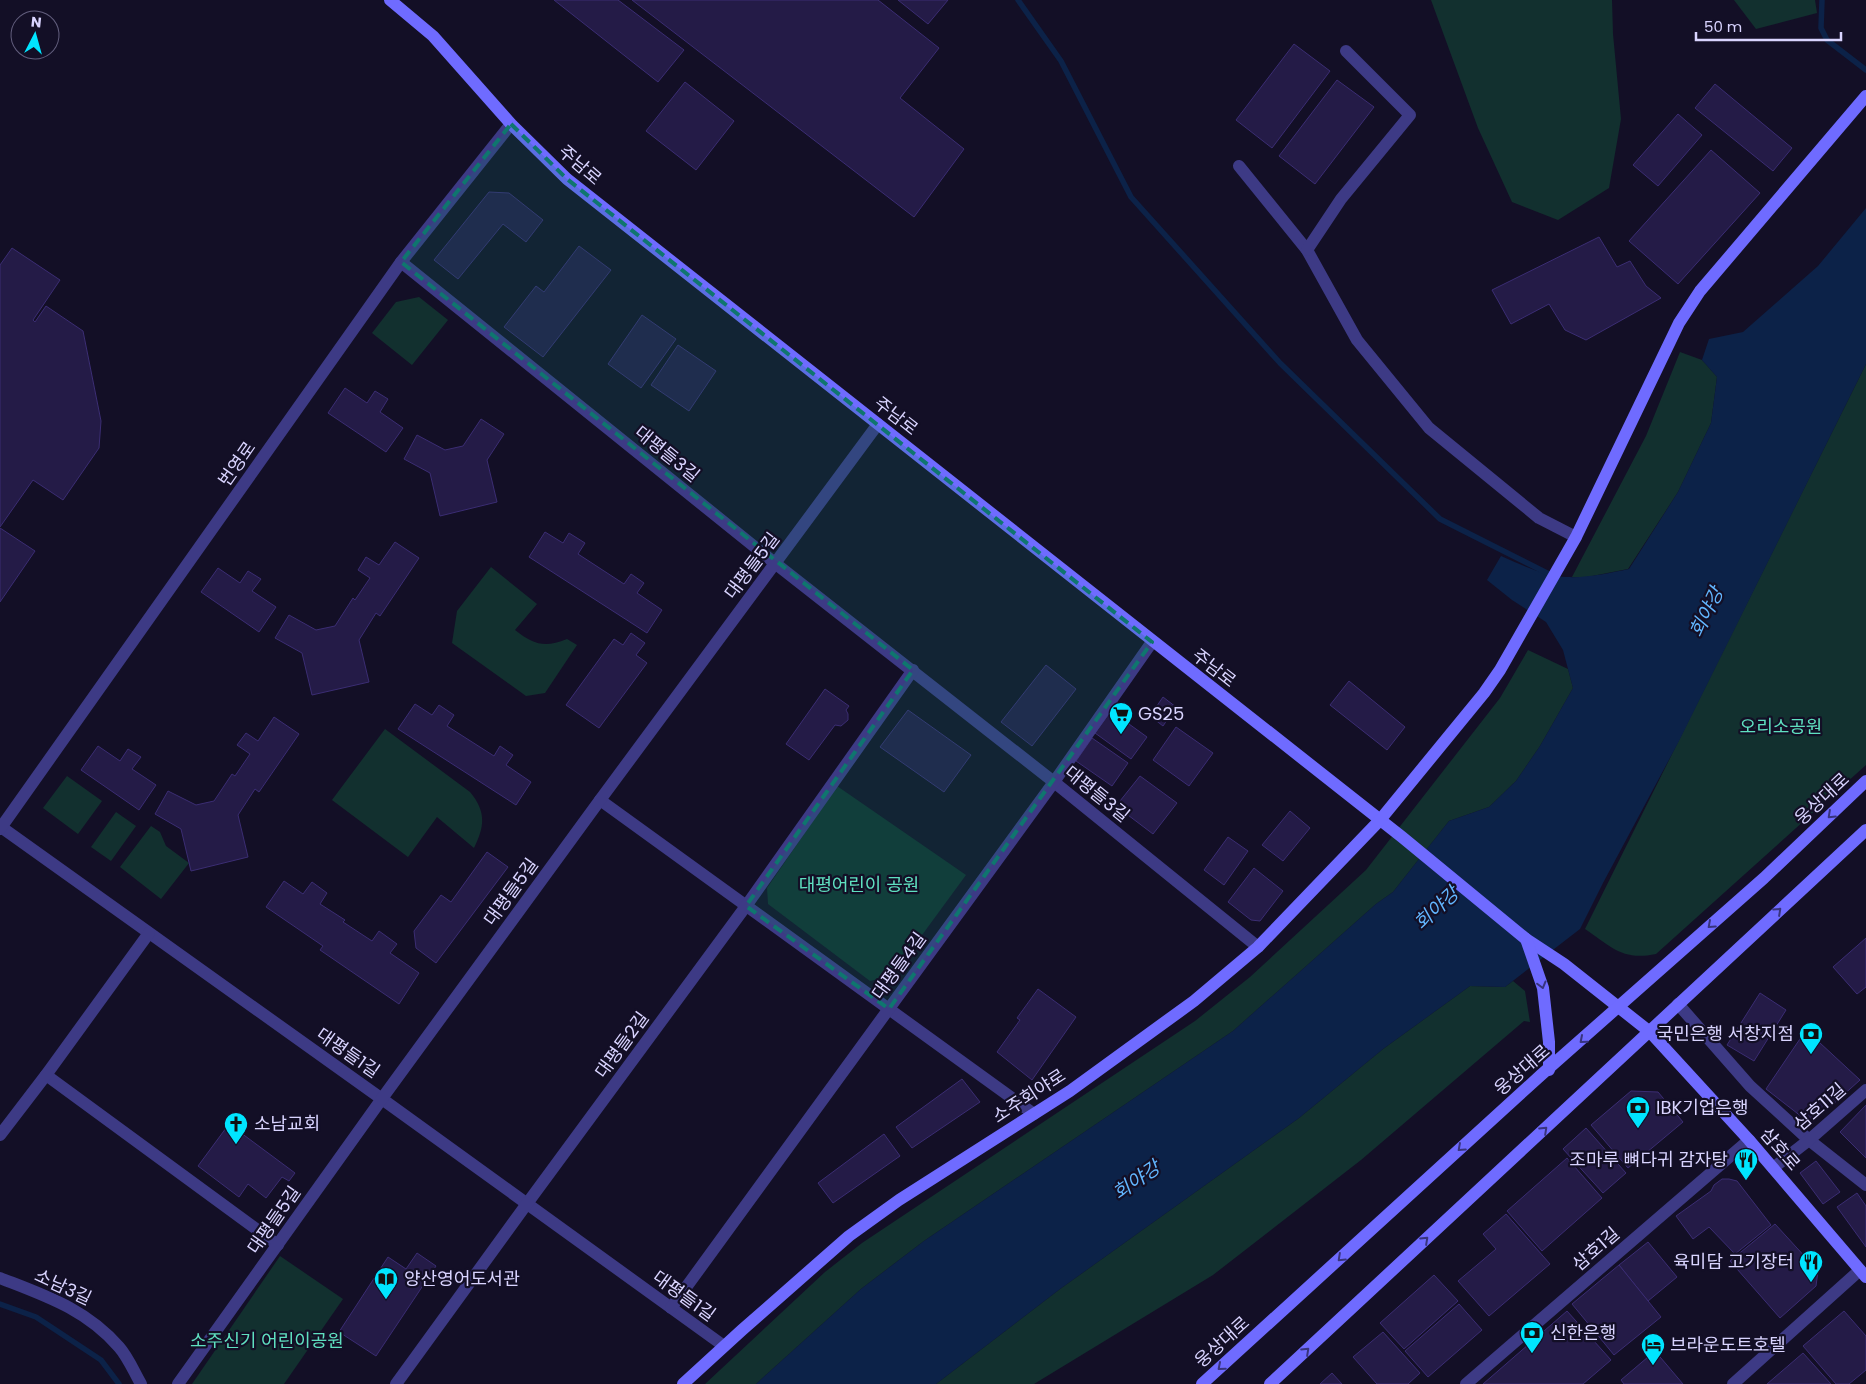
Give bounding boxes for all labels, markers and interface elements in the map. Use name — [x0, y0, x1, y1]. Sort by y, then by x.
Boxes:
north arrow — [10, 10, 60, 60]
scale bar — [1696, 10, 1841, 42]
text: N — [30, 12, 43, 33]
text: 50 m — [1704, 16, 1742, 37]
street label: 주남로 — [553, 139, 607, 190]
street label: 주남로 — [869, 390, 924, 441]
street label: 대평들3길 — [630, 420, 705, 488]
street label: 번영로 — [212, 436, 261, 491]
street label: 대평들5길 — [718, 527, 785, 604]
water label: 회야강 — [1683, 580, 1731, 642]
street label: 주남로 — [1187, 642, 1242, 693]
supermarket icon: GS25 — [1108, 701, 1134, 735]
place label: GS25 — [1138, 701, 1184, 726]
park label: 오리소공원 — [1740, 714, 1822, 739]
street label: 대평들3길 — [1060, 760, 1135, 828]
street label: 웅상대로 — [1789, 767, 1854, 830]
one-way arrow — [1827, 809, 1836, 818]
street label: 대평들5길 — [478, 853, 543, 930]
park label: 대평어린이 공원 — [799, 872, 919, 897]
water label: 회야강 — [1408, 879, 1467, 936]
one-way arrow — [1773, 908, 1782, 917]
one-way arrow — [1708, 919, 1717, 928]
street label: 대평들4길 — [866, 927, 932, 1004]
one-way arrow — [1536, 981, 1546, 989]
street label: 대평들2길 — [589, 1006, 654, 1083]
place label: 국민은행 서창지점 — [1657, 1021, 1794, 1046]
bank icon: 국민은행 서창지점 — [1798, 1021, 1824, 1055]
street label: 대평들1길 — [312, 1022, 385, 1083]
one-way arrow — [1579, 1034, 1588, 1043]
street label: 웅상대로 — [1488, 1038, 1555, 1101]
street label: 소주회야로 — [987, 1063, 1070, 1129]
street label: 삼호11길 — [1788, 1077, 1851, 1136]
bank icon: IBK기업은행 — [1625, 1095, 1651, 1129]
place label: IBK기업은행 — [1656, 1095, 1748, 1120]
church icon: 소남교회 — [223, 1111, 249, 1145]
place label: 소남교회 — [254, 1111, 320, 1136]
street label: 삼호로 — [1755, 1122, 1806, 1176]
one-way arrow — [1539, 1127, 1548, 1136]
one-way arrow — [1458, 1142, 1467, 1151]
place label: 조마루 뼈다귀 감자탕 — [1569, 1147, 1728, 1172]
restaurant icon: 조마루 뼈다귀 감자탕 — [1733, 1147, 1759, 1181]
water label: 회야강 — [1107, 1153, 1168, 1207]
street label: 대평들5길 — [241, 1181, 306, 1259]
street label: 삼호1길 — [1567, 1221, 1625, 1276]
one-way arrow — [1419, 1237, 1428, 1246]
place label: 육미담 고기장터 — [1673, 1249, 1794, 1274]
restaurant icon: 육미담 고기장터 — [1798, 1249, 1824, 1283]
one-way arrow — [1338, 1252, 1347, 1261]
street label: 소남3길 — [31, 1262, 96, 1311]
street label: 대평들1길 — [648, 1264, 721, 1327]
library icon: 양산영어도서관 — [373, 1266, 399, 1300]
place label: 양산영어도서관 — [404, 1266, 520, 1291]
street label: 웅상대로 — [1189, 1310, 1255, 1373]
bank icon: 신한은행 — [1519, 1320, 1545, 1354]
place label: 신한은행 — [1550, 1320, 1616, 1345]
park label: 소주신기 어린이공원 — [190, 1328, 344, 1353]
hotel icon: 브라운도트호텔 — [1640, 1332, 1666, 1366]
place label: 브라운도트호텔 — [1670, 1332, 1786, 1357]
one-way arrow — [1300, 1348, 1309, 1357]
one-way arrow — [1218, 1361, 1227, 1370]

